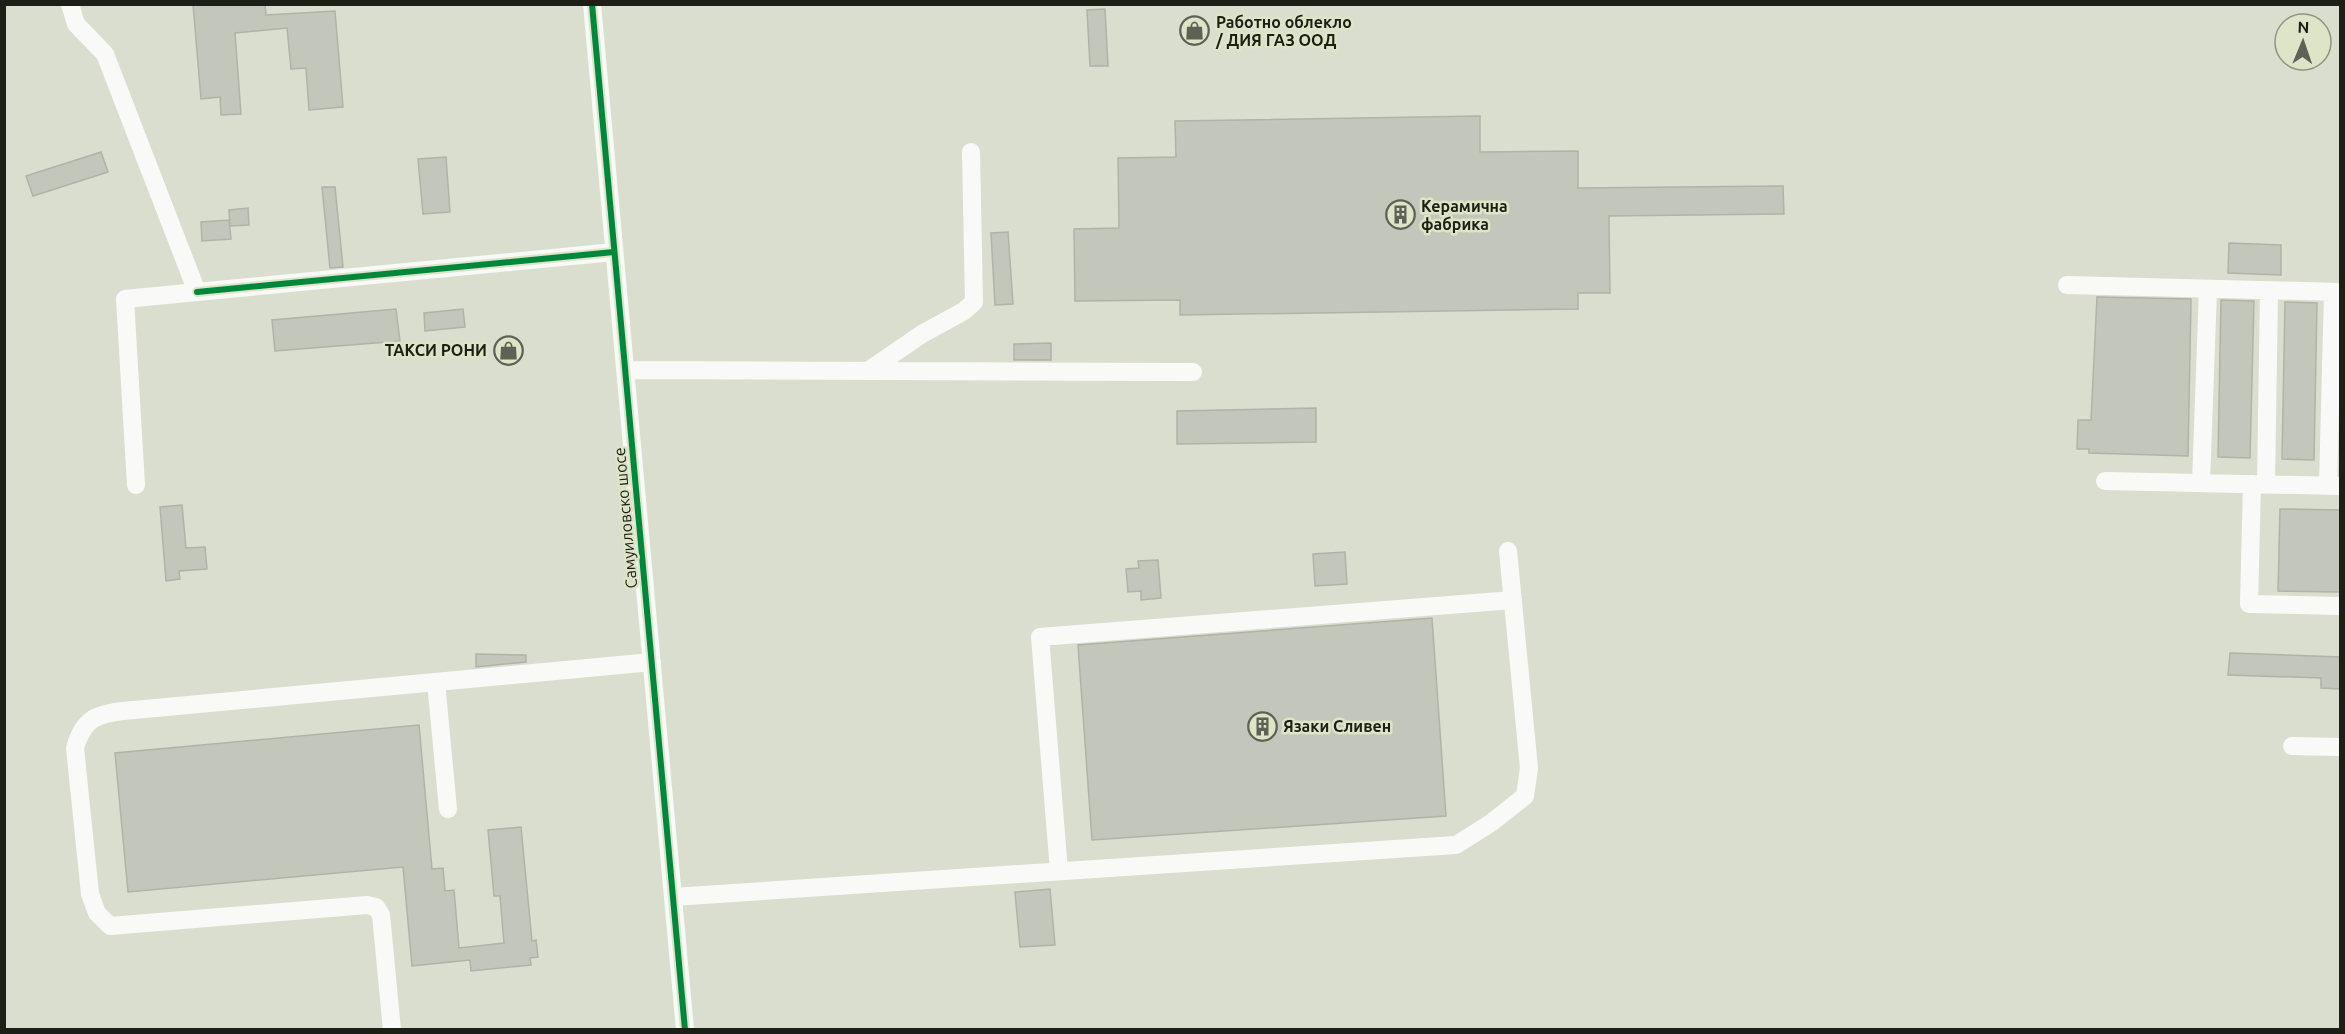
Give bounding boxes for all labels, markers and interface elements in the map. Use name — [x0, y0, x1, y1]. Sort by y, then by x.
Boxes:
north arrow — [2273, 12, 2333, 72]
place label: Работно облекло / ДИЯ ГАЗ ООД — [1215, 13, 1352, 49]
shop icon: Работно облекло / ДИЯ ГАЗ ООД — [1179, 15, 1211, 47]
text: N — [2297, 18, 2310, 36]
place label: Керамична фабрика — [1421, 197, 1508, 233]
building icon: Керамична фабрика — [1384, 199, 1416, 231]
shop icon: ТАКСИ РОНИ — [492, 334, 524, 366]
place label: ТАКСИ РОНИ — [385, 341, 487, 359]
street label: Самуиловско шосе — [610, 447, 640, 589]
building icon: Язаки Сливен — [1246, 710, 1278, 742]
place label: Язаки Сливен — [1283, 717, 1391, 735]

